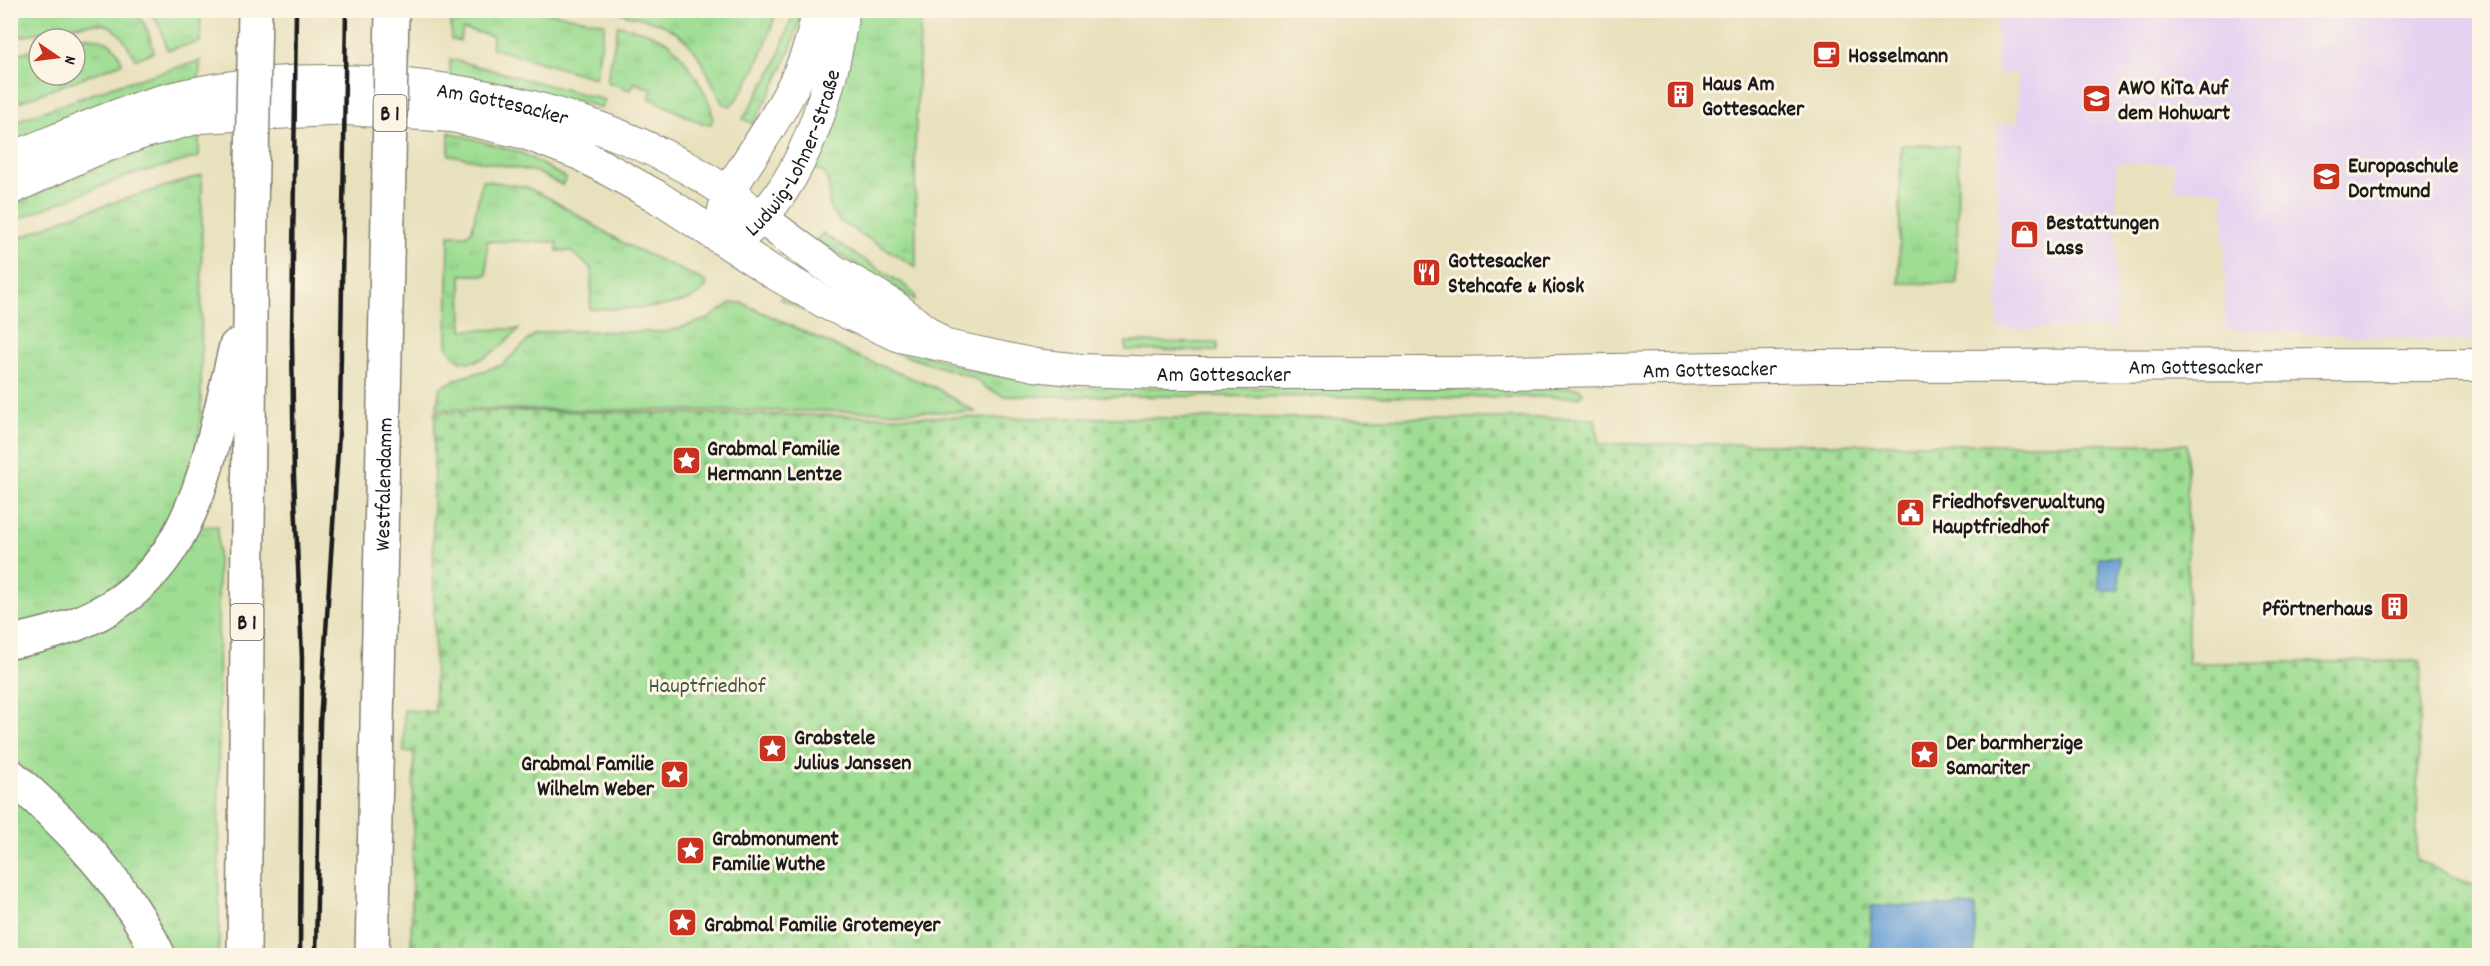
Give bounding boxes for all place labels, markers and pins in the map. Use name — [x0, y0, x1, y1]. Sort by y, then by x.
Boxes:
cafe icon: Hosselmann — [1811, 38, 1843, 70]
place label: Hosselmann — [1848, 42, 1948, 73]
place label: Haus Am Gottesacker — [1702, 70, 1805, 126]
place label: AWO KiTa Auf dem Hohwart — [2118, 74, 2231, 130]
building icon: Haus Am Gottesacker — [1665, 79, 1697, 111]
school or university icon: AWO KiTa Auf dem Hohwart — [2081, 83, 2113, 115]
place label: Europaschule Dortmund — [2348, 152, 2459, 208]
school or university icon: Europaschule Dortmund — [2311, 161, 2343, 193]
place label: Bestattungen Lass — [2046, 209, 2159, 265]
shop icon: Bestattungen Lass — [2009, 218, 2041, 250]
place label: Gottesacker Stehcafe & Kiosk — [1448, 247, 1584, 303]
restaurant icon: Gottesacker Stehcafe & Kiosk — [1411, 256, 1443, 288]
place label: Grabmal Familie Hermann Lentze — [707, 435, 842, 491]
place icon: Grabmal Familie Hermann Lentze — [670, 444, 702, 476]
place label: Friedhofsverwaltung Hauptfriedhof — [1932, 488, 2105, 544]
public building icon: Friedhofsverwaltung Hauptfriedhof — [1895, 497, 1927, 529]
building icon: Pförtnerhaus — [2378, 591, 2410, 623]
place label: Pförtnerhaus — [2262, 595, 2373, 626]
place label: Grabstele Julius Janssen — [794, 724, 911, 780]
place label: Der barmherzige Samariter — [1946, 729, 2083, 785]
place icon: Grabstele Julius Janssen — [757, 733, 789, 765]
place icon: Der barmherzige Samariter — [1909, 738, 1941, 770]
place label: Grabmal Familie Wilhelm Weber — [521, 750, 655, 806]
place icon: Grabmal Familie Wilhelm Weber — [659, 759, 691, 791]
place label: Grabmonument Familie Wuthe — [712, 825, 840, 881]
place icon: Grabmonument Familie Wuthe — [675, 834, 707, 866]
place icon: Grabmal Familie Grotemeyer — [667, 907, 699, 939]
place label: Grabmal Familie Grotemeyer — [704, 911, 941, 942]

